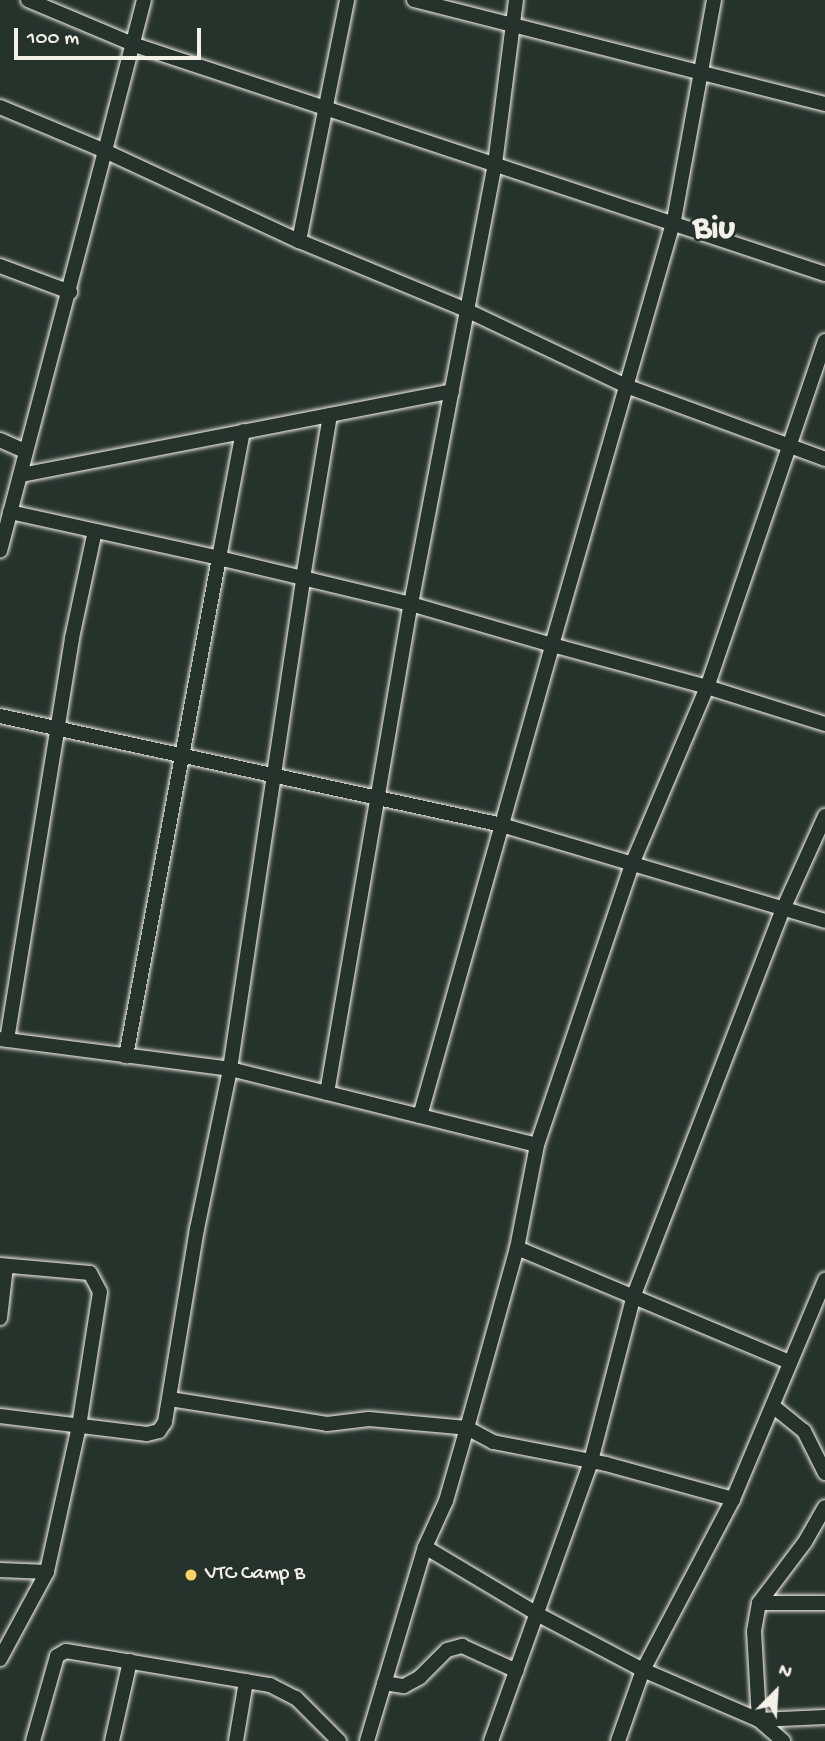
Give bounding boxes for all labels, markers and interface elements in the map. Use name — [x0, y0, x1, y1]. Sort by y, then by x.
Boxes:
scale bar — [18, 14, 205, 58]
text: 100 m — [27, 27, 79, 52]
district label: Biu — [693, 209, 735, 251]
place label: VTC Camp B — [205, 1562, 305, 1588]
marker: VTC Camp B — [183, 1567, 199, 1583]
north arrow — [741, 1657, 811, 1727]
text: N — [774, 1659, 795, 1685]

